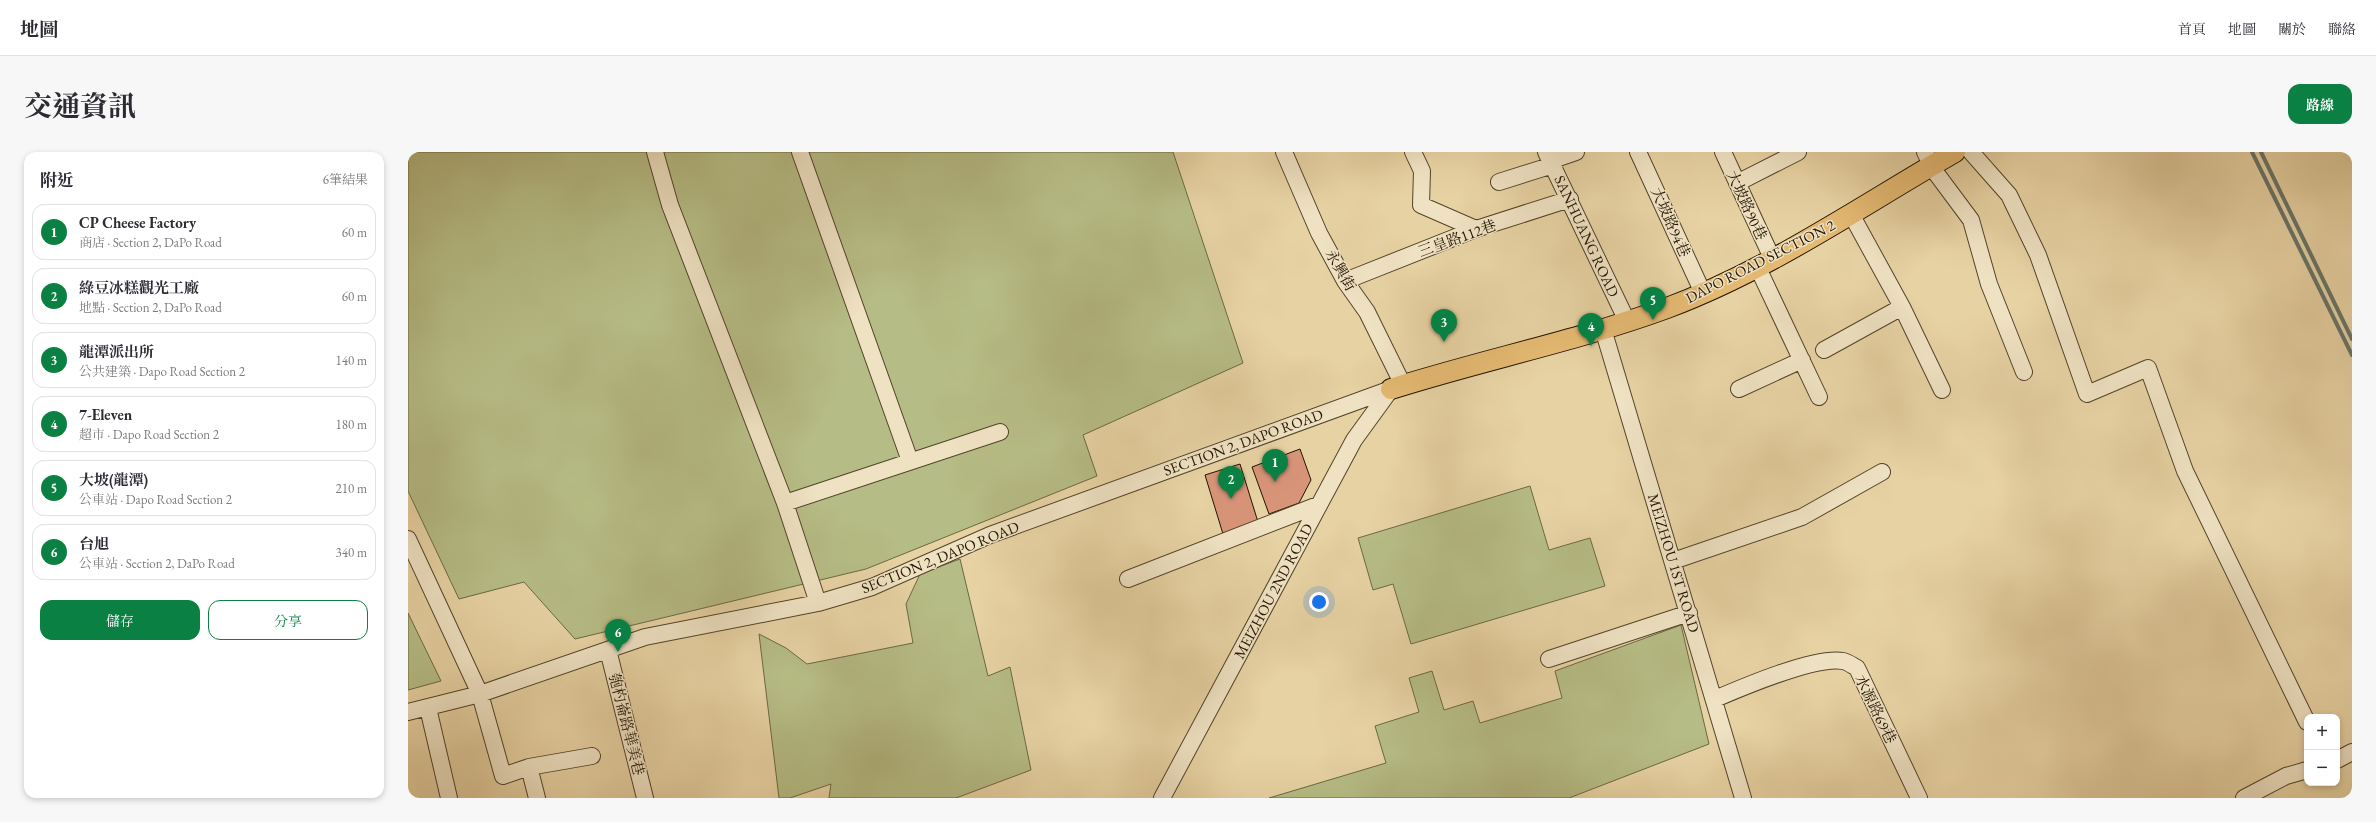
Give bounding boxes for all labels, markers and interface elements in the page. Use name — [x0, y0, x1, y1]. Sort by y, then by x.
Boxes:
text: 地圖 — [20, 17, 58, 42]
text: 首頁 — [2178, 20, 2206, 38]
text: 地圖 — [2228, 20, 2256, 38]
text: 關於 — [2278, 20, 2306, 38]
text: 聯絡 — [2328, 20, 2356, 38]
button: 路線 — [2288, 84, 2352, 124]
text: 交通資訊 — [24, 88, 136, 124]
street label: 大坡路90巷 — [1723, 167, 1771, 243]
text: 附近 — [40, 169, 74, 191]
text: 6筆結果 — [323, 171, 368, 188]
street label: SANHUANG ROAD — [1550, 172, 1624, 300]
street label: 大坡路94巷 — [1647, 184, 1695, 260]
text: CP Cheese Factory — [79, 213, 196, 232]
street label: 三皇路112巷 — [1415, 215, 1499, 261]
street label: DAPO ROAD SECTION 2 — [1682, 215, 1839, 307]
text: 1 — [51, 224, 57, 241]
text: 60 m — [342, 224, 367, 241]
text: 商店 · Section 2, DaPo Road — [79, 234, 222, 251]
street label: 永興街 — [1322, 246, 1360, 294]
text: 綠豆冰糕觀光工廠 — [79, 278, 199, 297]
pin: 5 — [1640, 287, 1666, 320]
text: 2 — [51, 288, 57, 305]
text: 60 m — [342, 288, 367, 305]
text: 地點 · Section 2, DaPo Road — [79, 299, 222, 316]
pin: 3 — [1431, 309, 1457, 342]
pin: 4 — [1578, 313, 1604, 346]
text: 龍潭派出所 — [79, 342, 154, 361]
text: 3 — [51, 352, 57, 369]
text: 140 m — [336, 352, 367, 369]
text: 公共建築 · Dapo Road Section 2 — [79, 363, 245, 380]
text: 7-Eleven — [79, 405, 132, 424]
street label: SECTION 2, DAPO ROAD — [1161, 405, 1325, 479]
text: 4 — [51, 416, 57, 433]
text: 180 m — [336, 416, 367, 433]
text: 超市 · Dapo Road Section 2 — [79, 426, 219, 443]
pin: 1 — [1262, 449, 1288, 482]
pin: 2 — [1218, 466, 1244, 499]
text: 大坡(龍潭) — [79, 470, 148, 489]
text: 5 — [51, 480, 57, 497]
text: 210 m — [336, 480, 367, 497]
text: 公車站 · Dapo Road Section 2 — [79, 491, 232, 508]
street label: MEIZHOU 1ST ROAD — [1644, 491, 1704, 635]
street label: SECTION 2, DAPO ROAD — [858, 517, 1022, 597]
street label: MEIZHOU 2ND ROAD — [1229, 520, 1317, 662]
text: 台旭 — [79, 534, 109, 553]
text: 6 — [51, 544, 57, 561]
text: 340 m — [336, 544, 367, 561]
text: 公車站 · Section 2, DaPo Road — [79, 555, 235, 572]
your location — [1309, 592, 1329, 612]
button: 儲存 — [40, 600, 200, 640]
button: 分享 — [208, 600, 368, 640]
pin: 6 — [605, 619, 631, 652]
street label: 匏杓崙路華美巷 — [605, 671, 649, 777]
street label: 水源路69巷 — [1851, 671, 1901, 747]
map controls — [2304, 714, 2340, 786]
button: + — [2304, 714, 2340, 750]
button: − — [2304, 750, 2340, 786]

